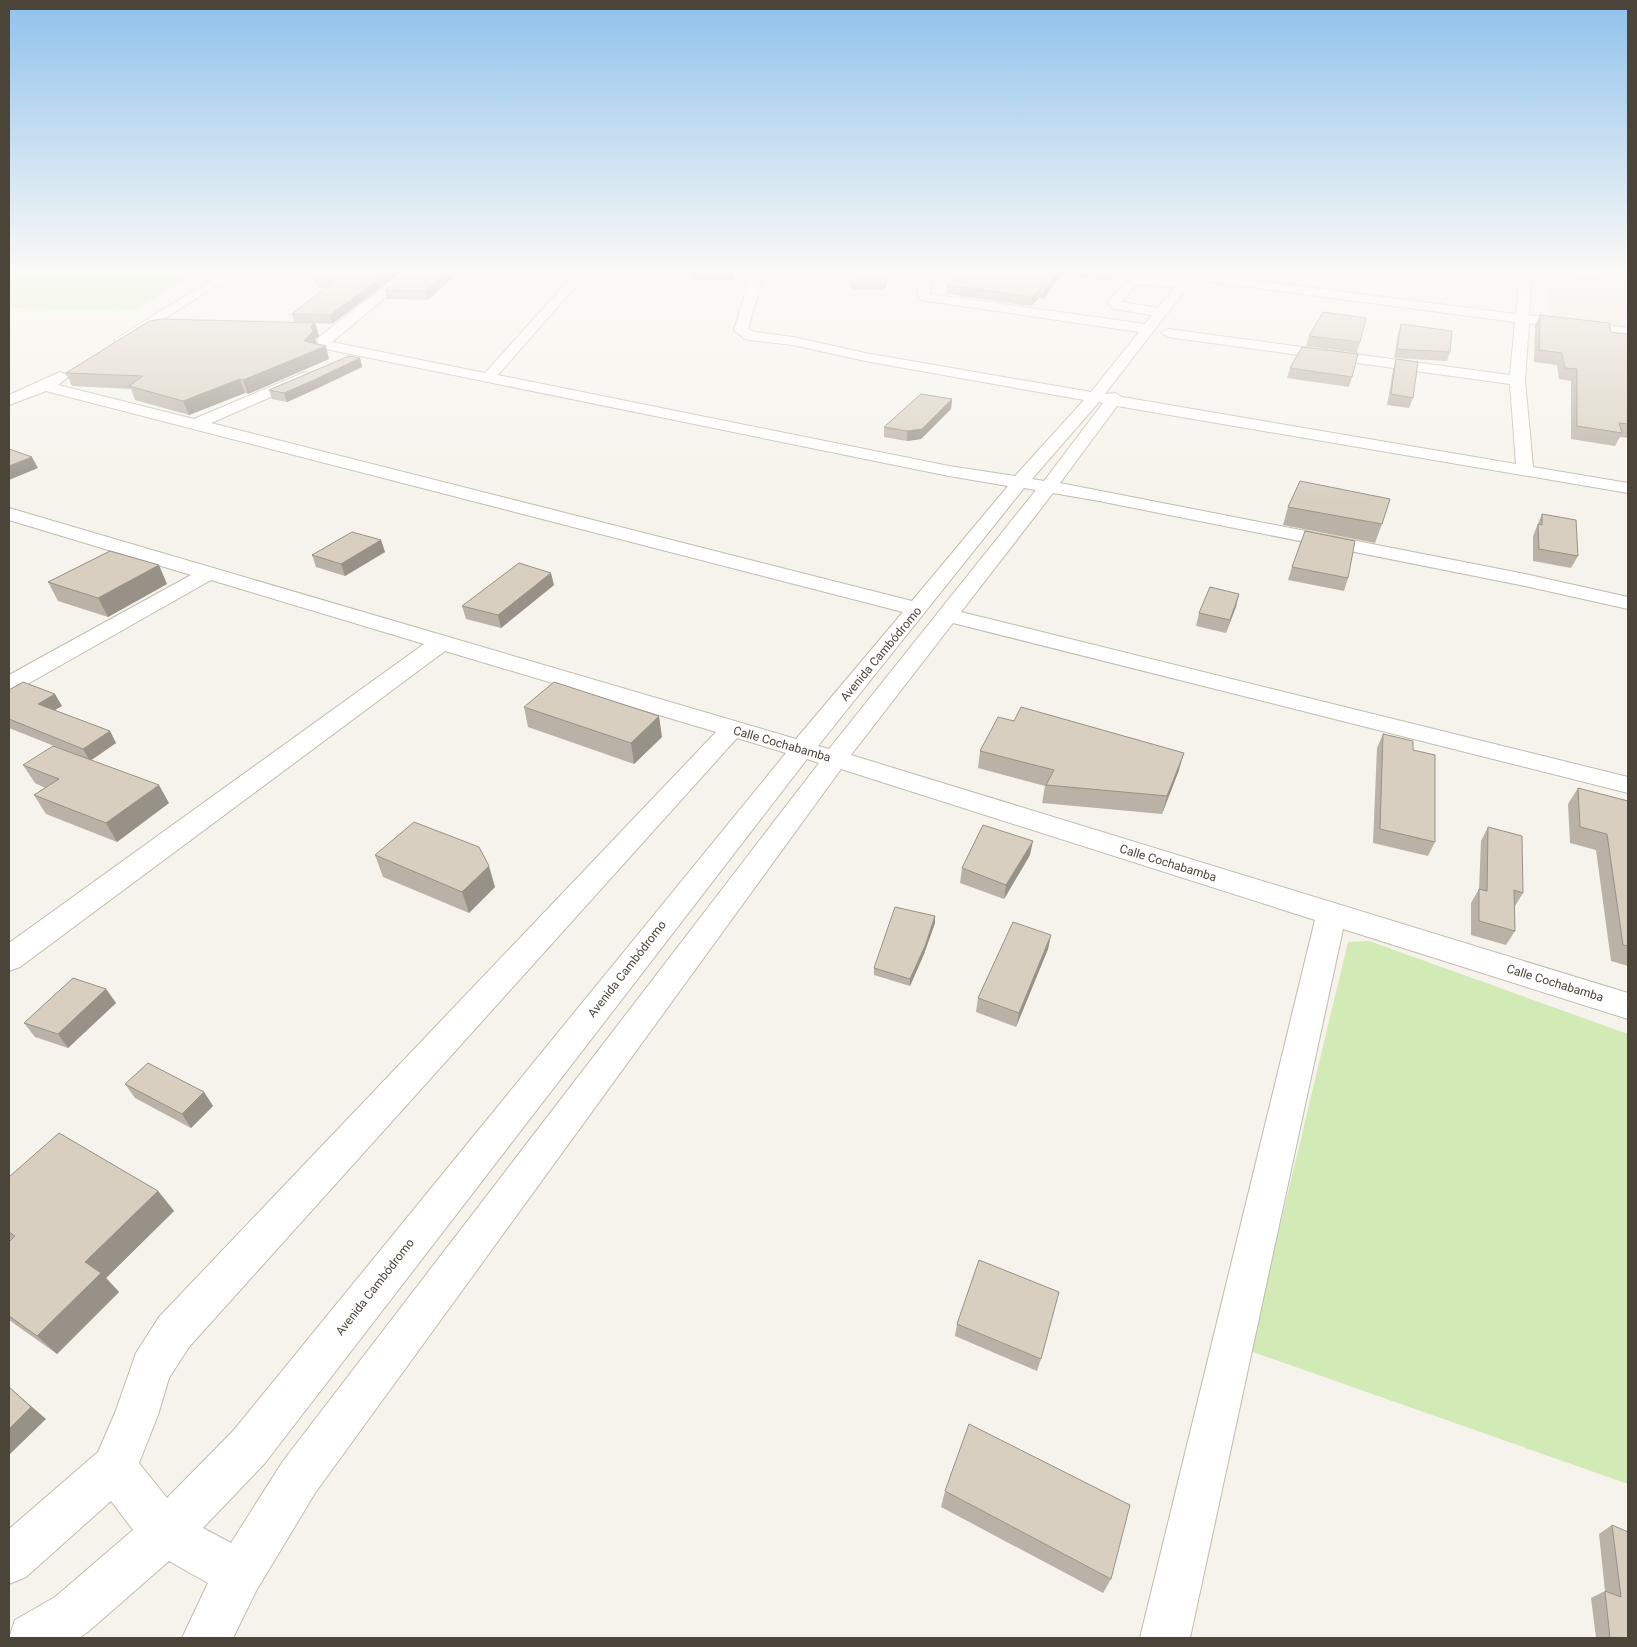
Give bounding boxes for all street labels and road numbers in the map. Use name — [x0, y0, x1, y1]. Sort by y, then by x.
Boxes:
street label: Avenida Cambódromo — [837, 604, 925, 704]
street label: Calle Cochabamba — [732, 723, 832, 765]
street label: Calle Cochabamba — [1118, 842, 1218, 884]
street label: Avenida Cambódromo — [585, 918, 669, 1020]
street label: Calle Cochabamba — [1505, 962, 1605, 1004]
street label: Avenida Cambódromo — [333, 1236, 417, 1338]

